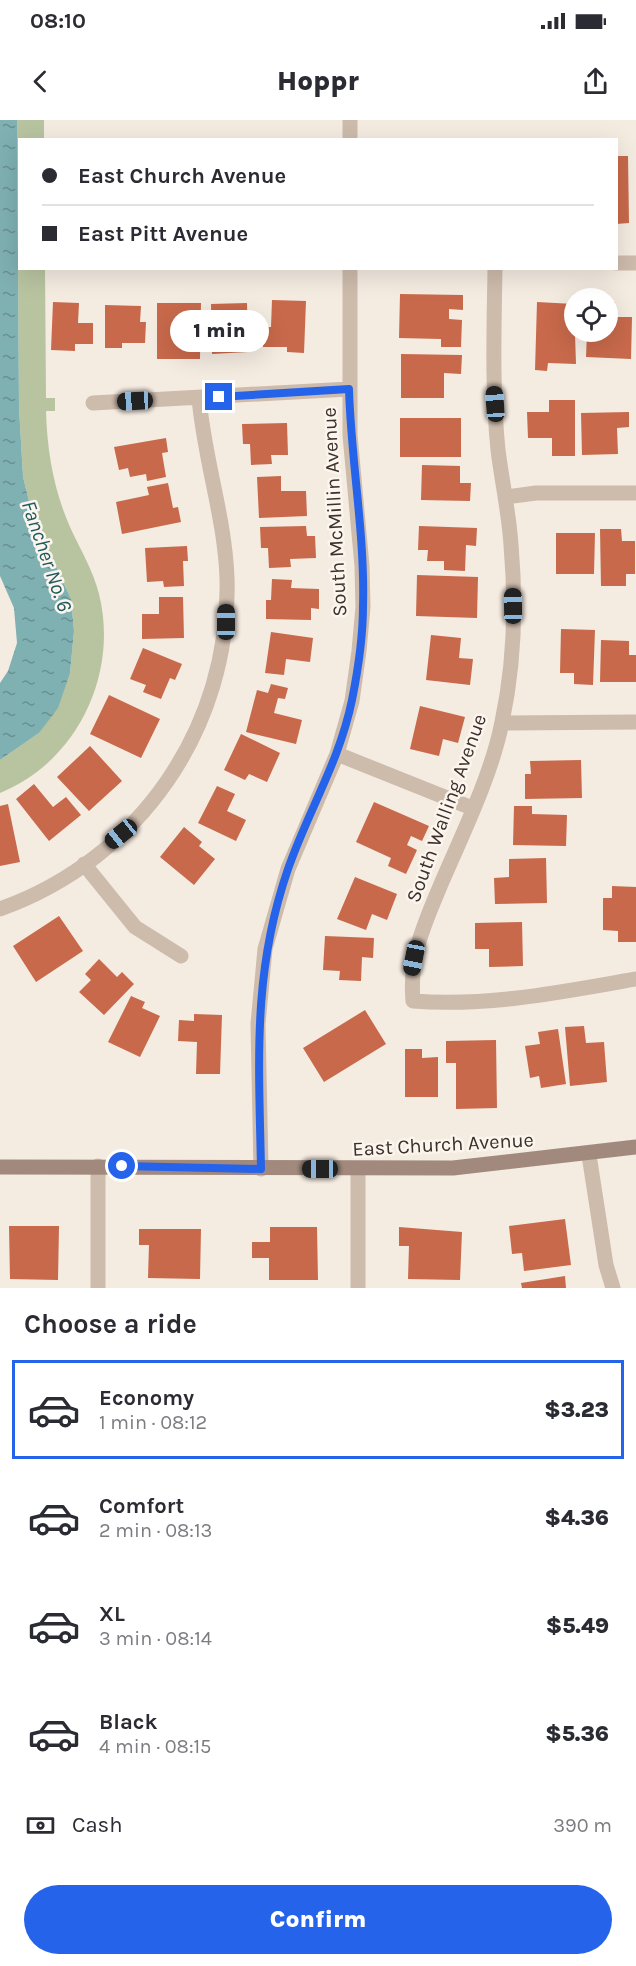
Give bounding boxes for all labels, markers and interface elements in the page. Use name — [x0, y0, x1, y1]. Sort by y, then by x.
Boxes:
text: 08:10 — [30, 8, 86, 34]
icon: back — [24, 65, 57, 98]
text: Hoppr — [277, 65, 359, 97]
icon: share — [579, 65, 612, 98]
text: East Church Avenue — [78, 163, 286, 189]
text: East Pitt Avenue — [78, 221, 248, 247]
map controls — [564, 288, 618, 342]
button: locate — [564, 288, 618, 342]
callout: 1 min — [170, 310, 268, 352]
text: 1 min — [193, 319, 246, 342]
route end — [205, 383, 232, 410]
car — [485, 385, 505, 423]
car — [117, 391, 153, 411]
street label: South McMillin Avenue — [318, 407, 351, 617]
water label: Fancher No. 6 — [17, 497, 77, 615]
car — [504, 588, 522, 624]
car — [217, 604, 235, 640]
street label: South Walling Avenue — [402, 711, 491, 906]
car — [101, 816, 141, 852]
car — [402, 939, 426, 977]
street label: East Church Avenue — [352, 1128, 534, 1161]
route start — [108, 1152, 135, 1179]
car — [302, 1160, 338, 1178]
text: Choose a ride — [24, 1308, 197, 1340]
icon: car — [27, 1383, 81, 1437]
text: Economy — [99, 1385, 194, 1411]
text: $3.23 — [544, 1397, 609, 1423]
text: 1 min · 08:12 — [99, 1411, 207, 1434]
icon: car — [27, 1491, 81, 1545]
text: Comfort — [99, 1493, 184, 1519]
text: $4.36 — [544, 1505, 609, 1531]
text: 2 min · 08:13 — [99, 1519, 212, 1542]
icon: car — [27, 1599, 81, 1653]
text: XL — [99, 1601, 125, 1627]
text: $5.49 — [546, 1613, 609, 1639]
text: 3 min · 08:14 — [99, 1627, 212, 1650]
icon: car — [27, 1707, 81, 1761]
text: Black — [99, 1709, 158, 1735]
text: $5.36 — [545, 1721, 609, 1747]
text: 4 min · 08:15 — [99, 1735, 211, 1758]
icon: cash — [24, 1809, 57, 1842]
text: Cash — [72, 1812, 122, 1838]
text: 390 m — [553, 1814, 612, 1837]
button: Confirm — [24, 1885, 612, 1954]

